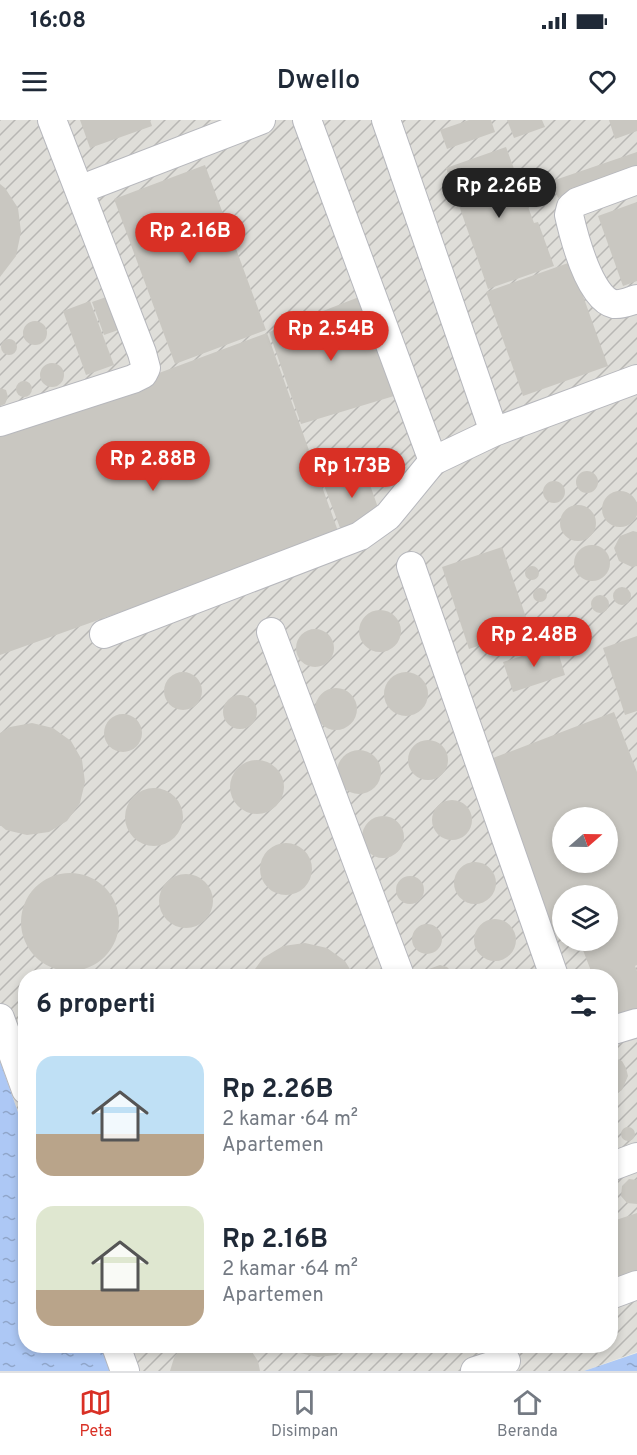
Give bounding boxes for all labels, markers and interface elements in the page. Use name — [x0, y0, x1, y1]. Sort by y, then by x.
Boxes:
text: 16:08 — [30, 8, 86, 35]
text: Dwello — [277, 64, 360, 98]
icon: menu — [18, 65, 51, 98]
icon: heart — [586, 65, 619, 98]
pin: Rp 2.26B — [437, 168, 561, 219]
text: Rp 2.26B — [456, 174, 542, 200]
pin: Rp 2.16B — [128, 213, 252, 264]
text: Rp 2.16B — [149, 219, 231, 245]
pin: Rp 2.54B — [269, 311, 393, 362]
text: Rp 2.54B — [288, 317, 374, 343]
pin: Rp 2.88B — [91, 441, 215, 492]
text: Rp 2.88B — [110, 447, 196, 473]
pin: Rp 1.73B — [290, 448, 414, 499]
text: Rp 1.73B — [313, 454, 391, 480]
pin: Rp 2.48B — [472, 617, 596, 668]
text: Rp 2.48B — [491, 623, 577, 649]
north arrow — [552, 807, 618, 873]
map controls — [552, 807, 618, 951]
button: layers — [552, 885, 618, 951]
text: 6 properti — [36, 989, 156, 1022]
icon: filters — [567, 989, 600, 1022]
text: Rp 2.26B — [222, 1074, 334, 1107]
icon: home — [84, 1080, 156, 1152]
text: 2 kamar · 64 m² — [222, 1107, 358, 1133]
text: Apartemen — [222, 1133, 324, 1159]
text: Rp 2.16B — [222, 1224, 328, 1257]
icon: home — [84, 1230, 156, 1302]
text: 2 kamar · 64 m² — [222, 1257, 358, 1283]
text: Apartemen — [222, 1283, 324, 1309]
tab: Peta — [79, 1386, 112, 1442]
tab: Disimpan — [271, 1386, 338, 1442]
tab: Beranda — [497, 1386, 558, 1442]

